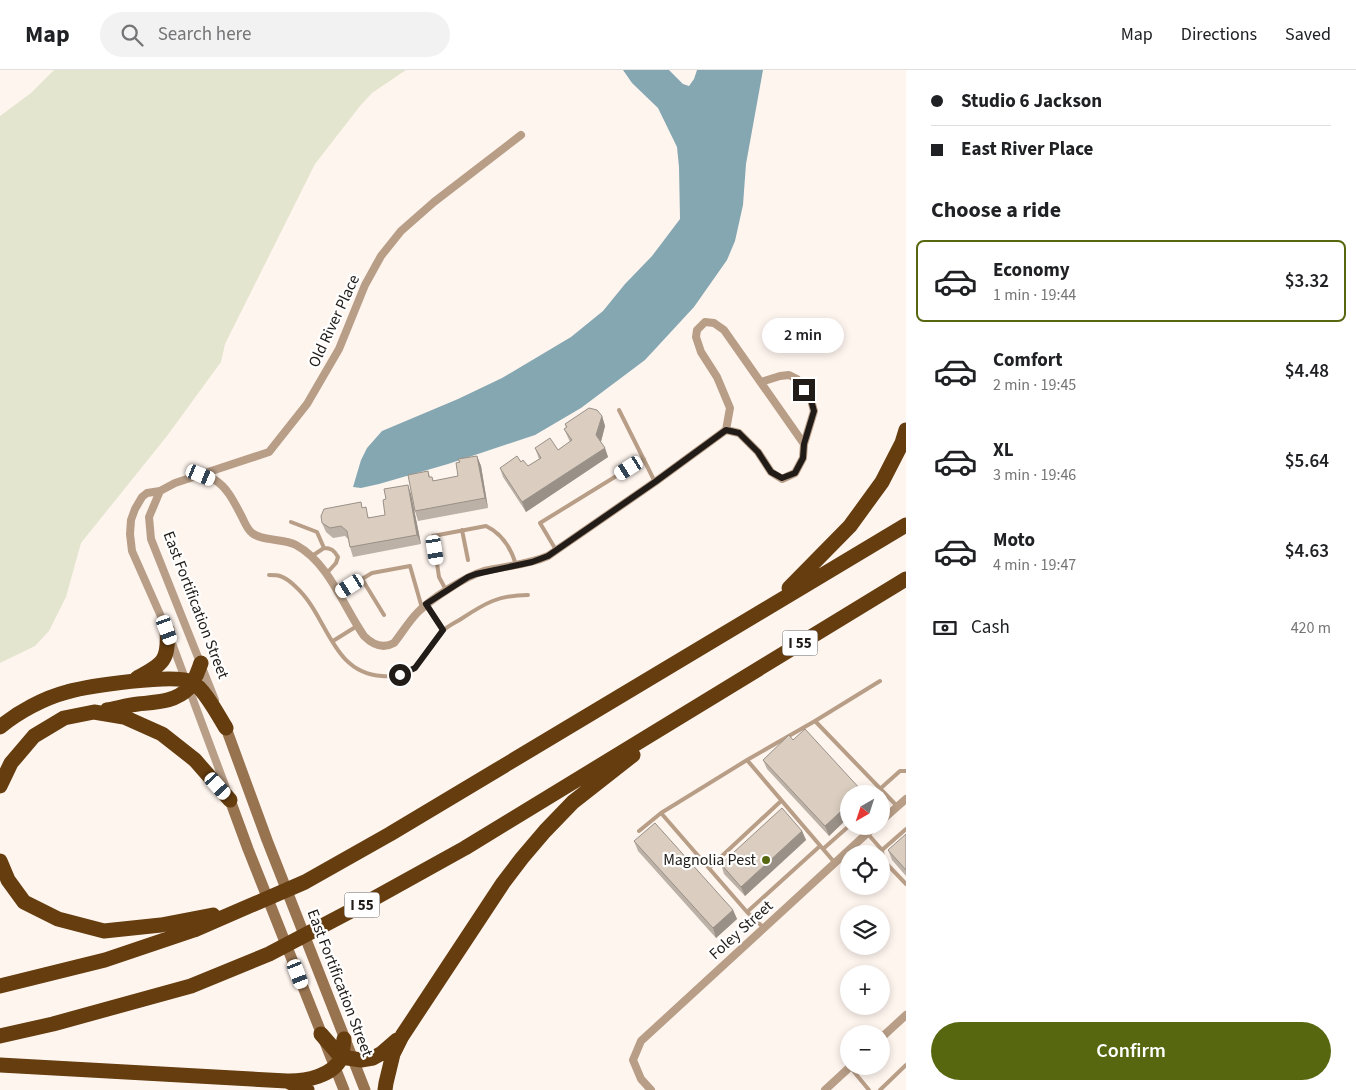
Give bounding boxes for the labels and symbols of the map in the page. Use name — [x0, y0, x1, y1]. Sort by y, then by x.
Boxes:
street label: Old River Place — [303, 271, 365, 371]
callout: 2 min — [763, 318, 845, 352]
route end — [793, 379, 815, 401]
car — [612, 454, 645, 482]
car — [184, 462, 217, 488]
street label: East Fortification Street — [158, 528, 235, 682]
car — [425, 534, 444, 566]
car — [333, 572, 366, 600]
car — [154, 613, 179, 647]
road number: I 55 — [782, 630, 818, 656]
route start — [389, 664, 411, 686]
car — [202, 770, 233, 802]
north arrow — [840, 785, 890, 835]
place label: Magnolia Pest — [663, 849, 757, 871]
marker: Magnolia Pest — [760, 854, 772, 866]
road number: I 55 — [344, 892, 380, 918]
street label: Foley Street — [704, 895, 778, 965]
street label: East Fortification Street — [302, 906, 379, 1060]
car — [285, 957, 310, 991]

